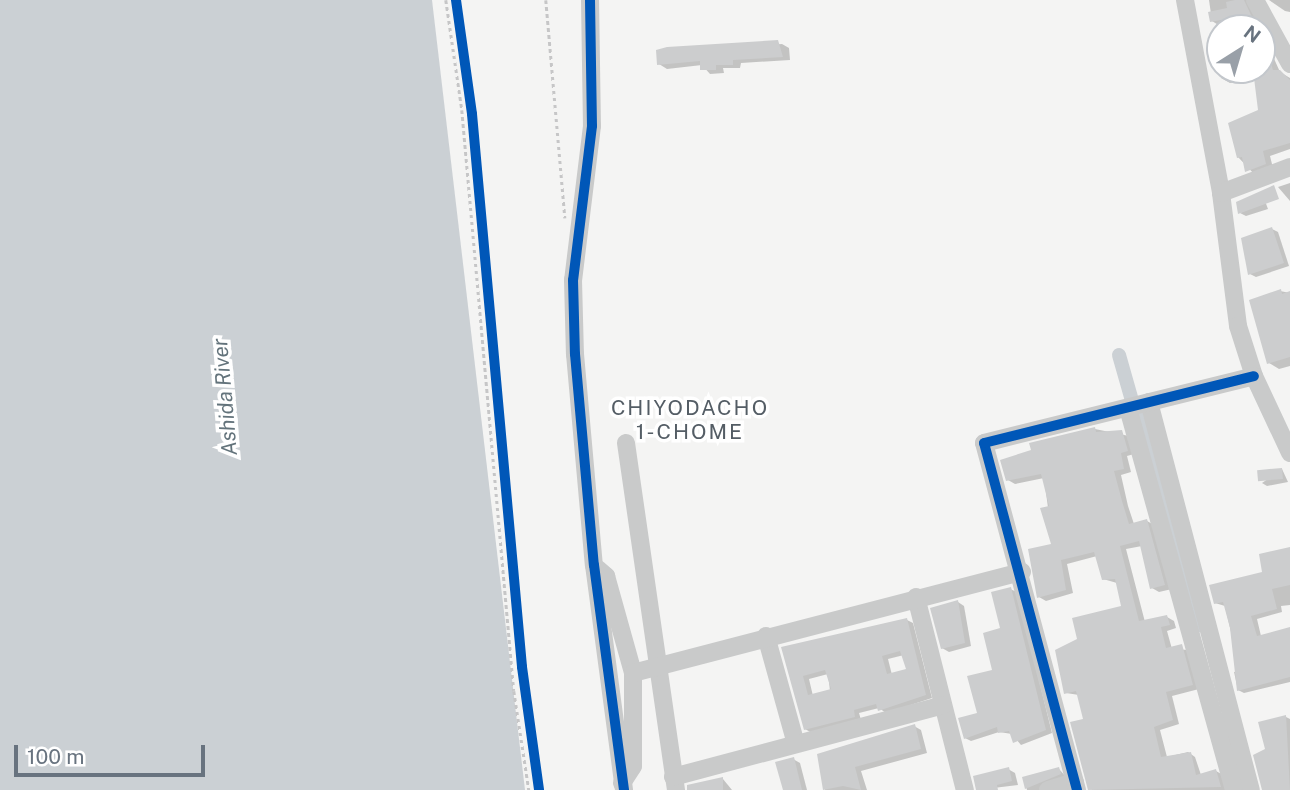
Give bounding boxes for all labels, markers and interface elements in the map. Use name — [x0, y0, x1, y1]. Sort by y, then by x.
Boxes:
north arrow — [1206, 14, 1276, 84]
text: N — [1240, 21, 1265, 47]
water label: Ashida River — [207, 337, 243, 457]
district label: CHIYODACHO 1-CHOME — [612, 395, 768, 445]
scale bar — [18, 730, 208, 774]
text: 100 m — [27, 744, 84, 769]

